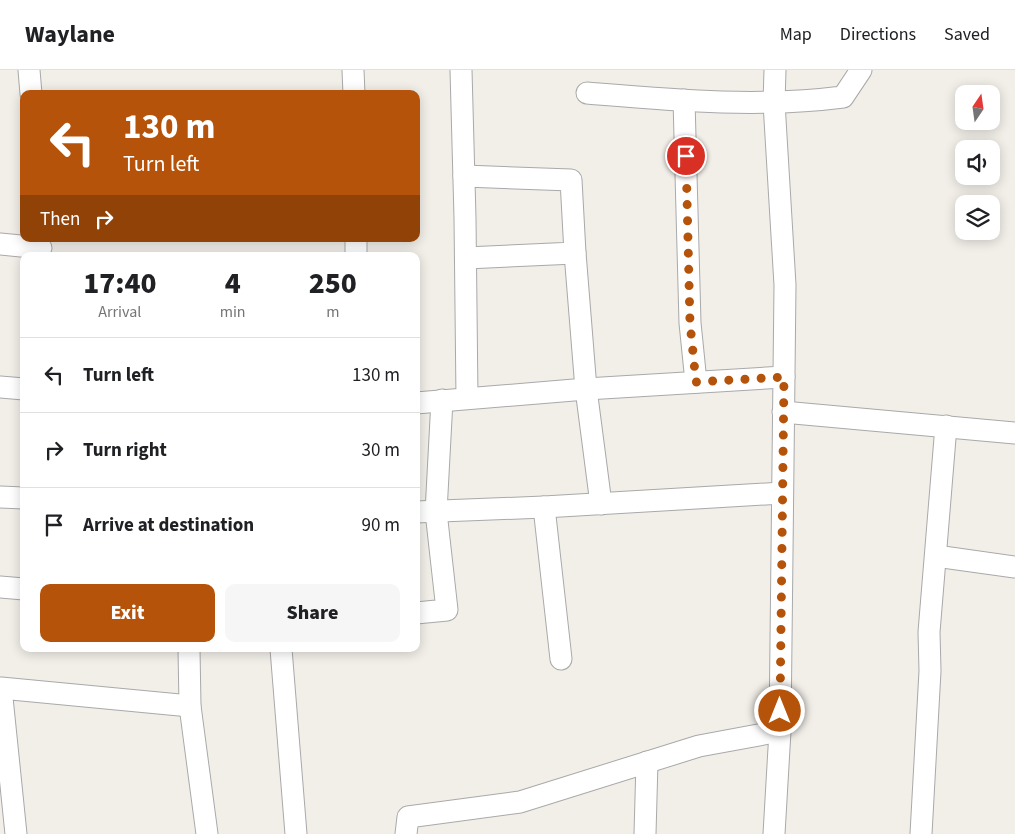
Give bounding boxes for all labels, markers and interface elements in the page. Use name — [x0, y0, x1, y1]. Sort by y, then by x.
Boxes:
text: Waylane — [25, 17, 115, 52]
text: Map — [780, 22, 812, 47]
text: Directions — [840, 22, 916, 47]
text: Saved — [944, 22, 990, 47]
north arrow — [955, 85, 1000, 130]
map controls — [955, 85, 1000, 240]
text: 130 m — [123, 102, 215, 152]
icon: left — [40, 110, 105, 175]
pin — [665, 135, 707, 177]
button: sound — [955, 140, 1000, 185]
icon: arrive — [672, 142, 700, 170]
text: Turn left — [123, 148, 199, 180]
button: layers — [955, 195, 1000, 240]
icon: right — [90, 205, 118, 233]
text: Then — [40, 206, 80, 233]
text: 17:40 — [83, 262, 157, 305]
text: 4 — [225, 262, 241, 305]
text: 250 — [309, 262, 357, 305]
text: Arrival — [98, 301, 141, 323]
text: min — [220, 301, 246, 323]
text: m — [326, 301, 339, 323]
icon: left — [40, 361, 68, 389]
text: Turn left — [83, 362, 154, 389]
text: 130 m — [352, 362, 400, 389]
icon: right — [40, 436, 68, 464]
text: Turn right — [83, 437, 167, 464]
text: 30 m — [362, 437, 400, 464]
icon: arrive — [40, 511, 68, 539]
text: Arrive at destination — [83, 512, 254, 539]
text: 90 m — [362, 512, 400, 539]
button: Exit — [40, 584, 215, 642]
button: Share — [225, 584, 400, 642]
position arrow — [753, 684, 805, 736]

